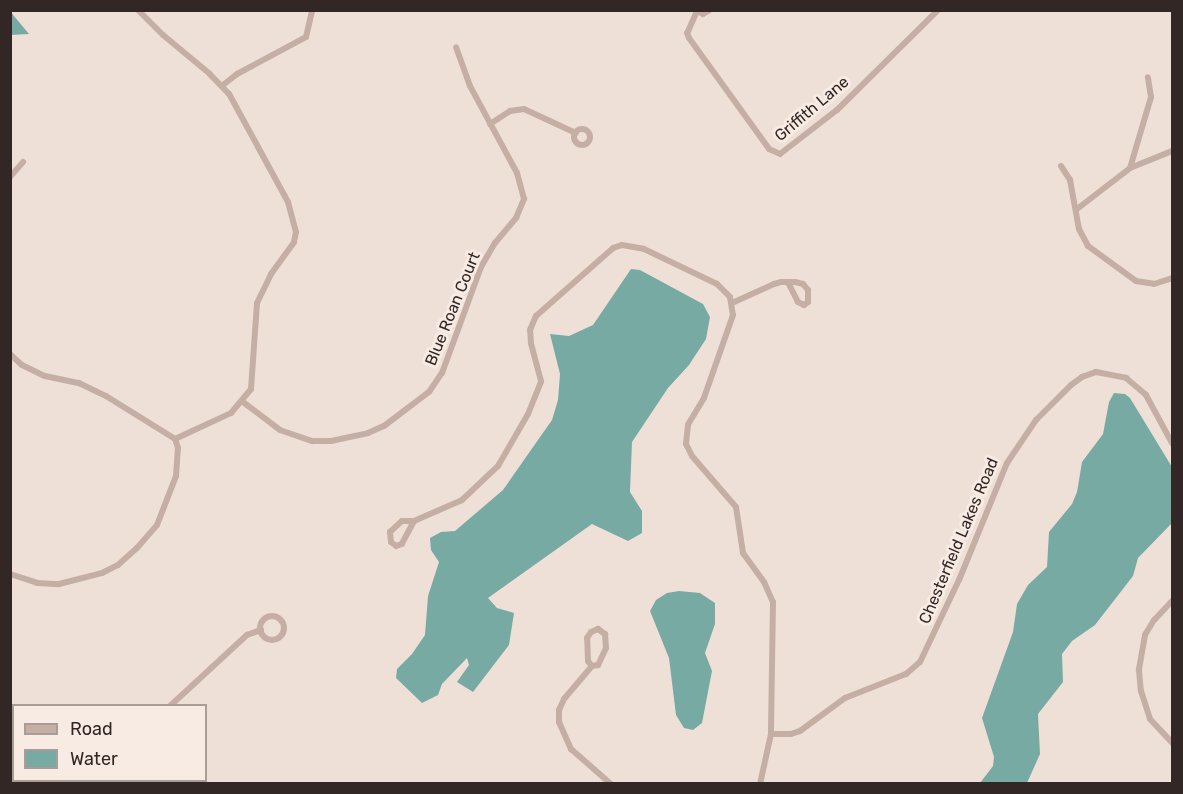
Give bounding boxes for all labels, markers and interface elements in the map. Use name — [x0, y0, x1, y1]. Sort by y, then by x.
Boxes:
street label: Griffith Lane — [771, 72, 853, 146]
street label: Blue Roan Court — [421, 249, 485, 369]
street label: Chesterfield Lakes Road — [915, 455, 1003, 627]
legend — [12, 704, 207, 782]
text: Road — [70, 718, 113, 740]
text: Water — [70, 748, 118, 770]

